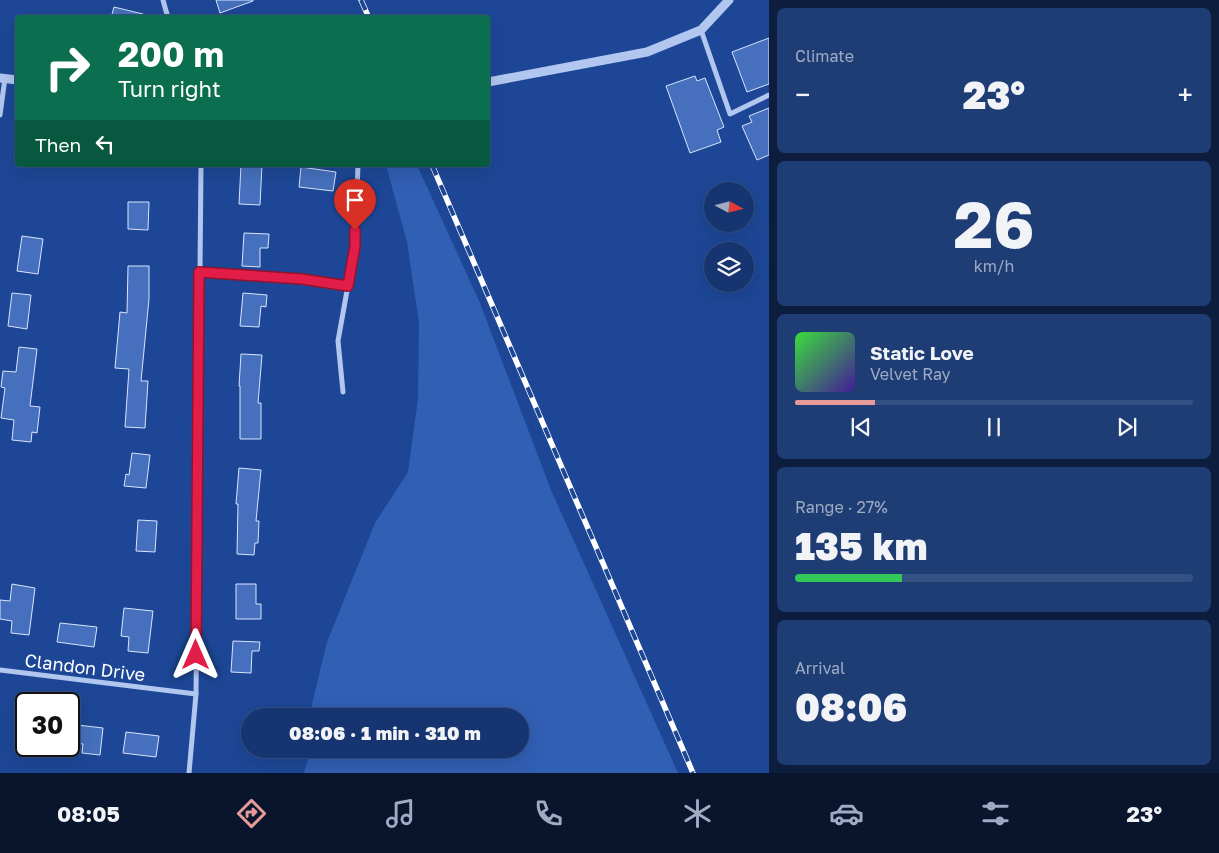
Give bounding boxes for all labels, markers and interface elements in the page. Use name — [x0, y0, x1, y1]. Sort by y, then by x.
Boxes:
text: 200 m — [118, 33, 224, 75]
icon: right — [35, 35, 100, 100]
text: Climate — [795, 46, 854, 66]
text: 23° — [963, 72, 1025, 117]
text: Turn right — [118, 75, 221, 102]
text: − — [795, 78, 810, 111]
text: + — [1178, 78, 1193, 111]
icon: left — [91, 130, 119, 158]
text: Then — [35, 133, 81, 156]
pin — [334, 179, 376, 230]
north arrow — [704, 182, 754, 232]
map controls — [704, 182, 754, 292]
text: 26 — [954, 184, 1034, 262]
icon: arrive — [341, 186, 369, 214]
button: layers — [704, 242, 754, 292]
text: km/h — [974, 256, 1014, 276]
text: Static Love — [870, 341, 974, 364]
text: Velvet Ray — [870, 364, 951, 384]
icon: previous — [847, 413, 875, 441]
icon: pause — [980, 413, 1008, 441]
icon: next — [1113, 413, 1141, 441]
text: Range · 27% — [795, 497, 888, 517]
text: 135 km — [795, 523, 927, 568]
position arrow — [169, 628, 221, 680]
street label: Clandon Drive — [23, 649, 147, 685]
text: Arrival — [795, 658, 845, 678]
text: 08:06 — [795, 684, 907, 729]
speed limit sign: 30 — [15, 692, 80, 757]
text: 08:06 · 1 min · 310 m — [289, 721, 481, 744]
icon: directions — [234, 796, 269, 831]
icon: music — [383, 796, 418, 831]
icon: phone — [531, 796, 566, 831]
icon: climate — [680, 796, 715, 831]
icon: car — [829, 796, 864, 831]
icon: filters — [978, 796, 1013, 831]
text: 08:05 — [57, 800, 120, 827]
text: 23° — [1127, 800, 1162, 827]

